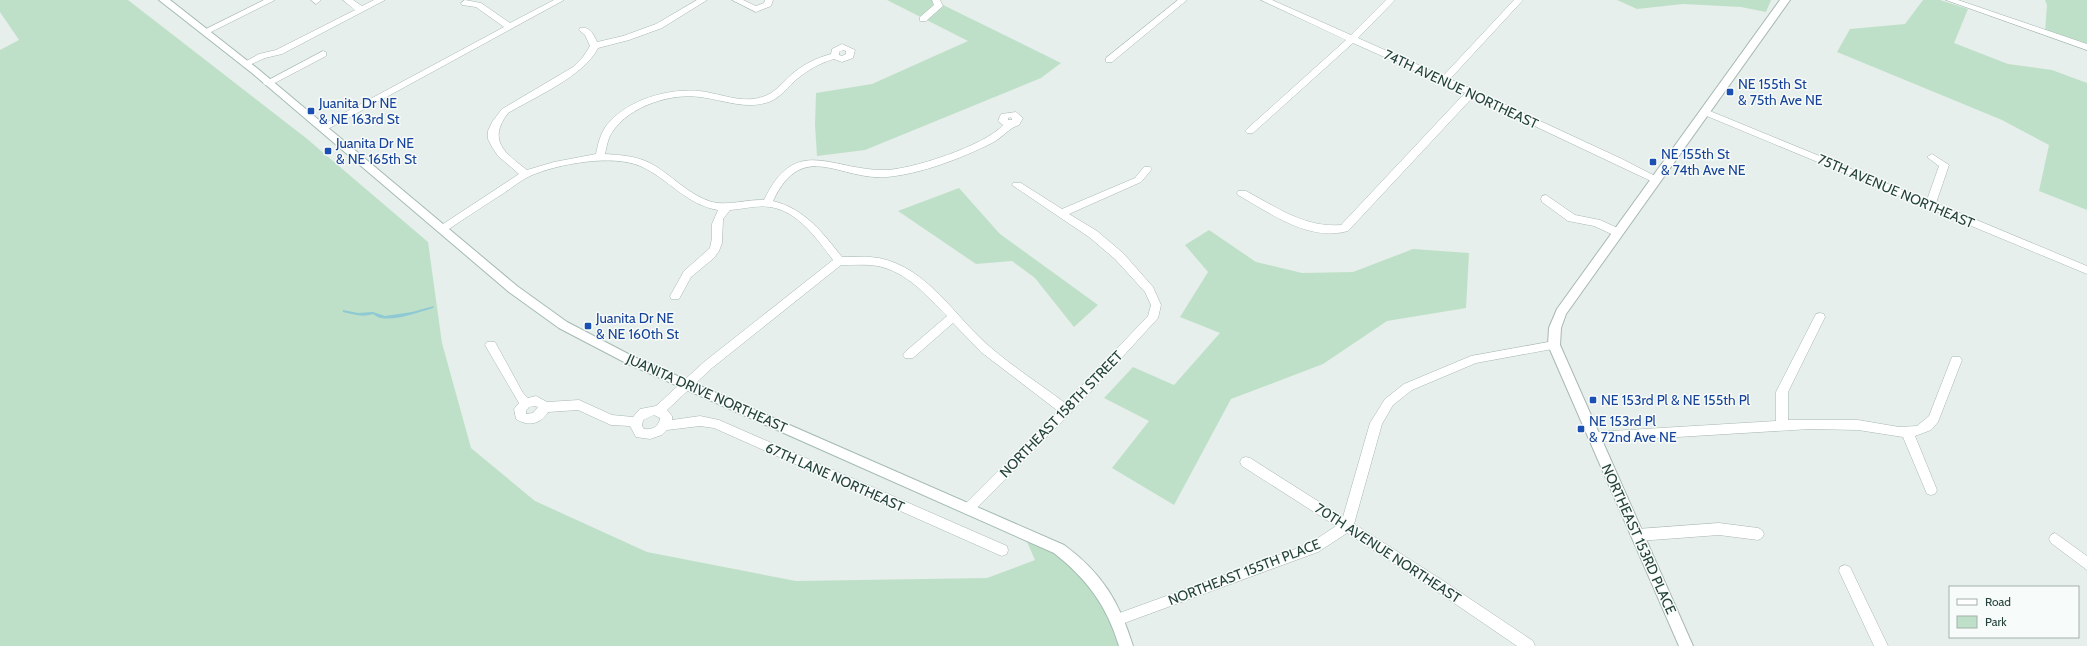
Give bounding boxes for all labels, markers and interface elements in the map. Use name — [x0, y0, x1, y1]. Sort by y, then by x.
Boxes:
street label: 74TH AVENUE NORTHEAST — [1381, 45, 1542, 133]
place label: NE 155th St & 75th Ave NE — [1738, 75, 1823, 109]
marker: NE 155th St & 75th Ave NE — [1725, 87, 1735, 97]
place label: Juanita Dr NE & NE 163rd St — [318, 94, 400, 128]
marker: Juanita Dr NE & NE 163rd St — [306, 106, 316, 116]
place label: Juanita Dr NE & NE 165th St — [335, 134, 417, 168]
place label: NE 155th St & 74th Ave NE — [1661, 145, 1746, 179]
marker: Juanita Dr NE & NE 165th St — [323, 146, 333, 156]
street label: 75TH AVENUE NORTHEAST — [1815, 150, 1978, 232]
marker: NE 155th St & 74th Ave NE — [1648, 157, 1658, 167]
place label: Juanita Dr NE & NE 160th St — [595, 309, 679, 343]
marker: Juanita Dr NE & NE 160th St — [583, 321, 593, 331]
street label: NORTHEAST 158TH STREET — [996, 346, 1127, 481]
street label: JUANITA DRIVE NORTHEAST — [623, 349, 791, 437]
place label: NE 153rd Pl & NE 155th Pl — [1601, 391, 1751, 409]
marker: NE 153rd Pl & NE 155th Pl — [1588, 395, 1598, 405]
place label: NE 153rd Pl & 72nd Ave NE — [1589, 412, 1677, 446]
marker: NE 153rd Pl & 72nd Ave NE — [1576, 424, 1586, 434]
street label: 67TH LANE NORTHEAST — [763, 438, 908, 516]
street label: NORTHEAST 153RD PLACE — [1598, 461, 1680, 617]
street label: 70TH AVENUE NORTHEAST — [1312, 499, 1465, 607]
street label: NORTHEAST 155TH PLACE — [1165, 535, 1323, 609]
legend — [1949, 586, 2079, 638]
text: Road — [1985, 594, 2011, 609]
text: Park — [1985, 614, 2007, 629]

